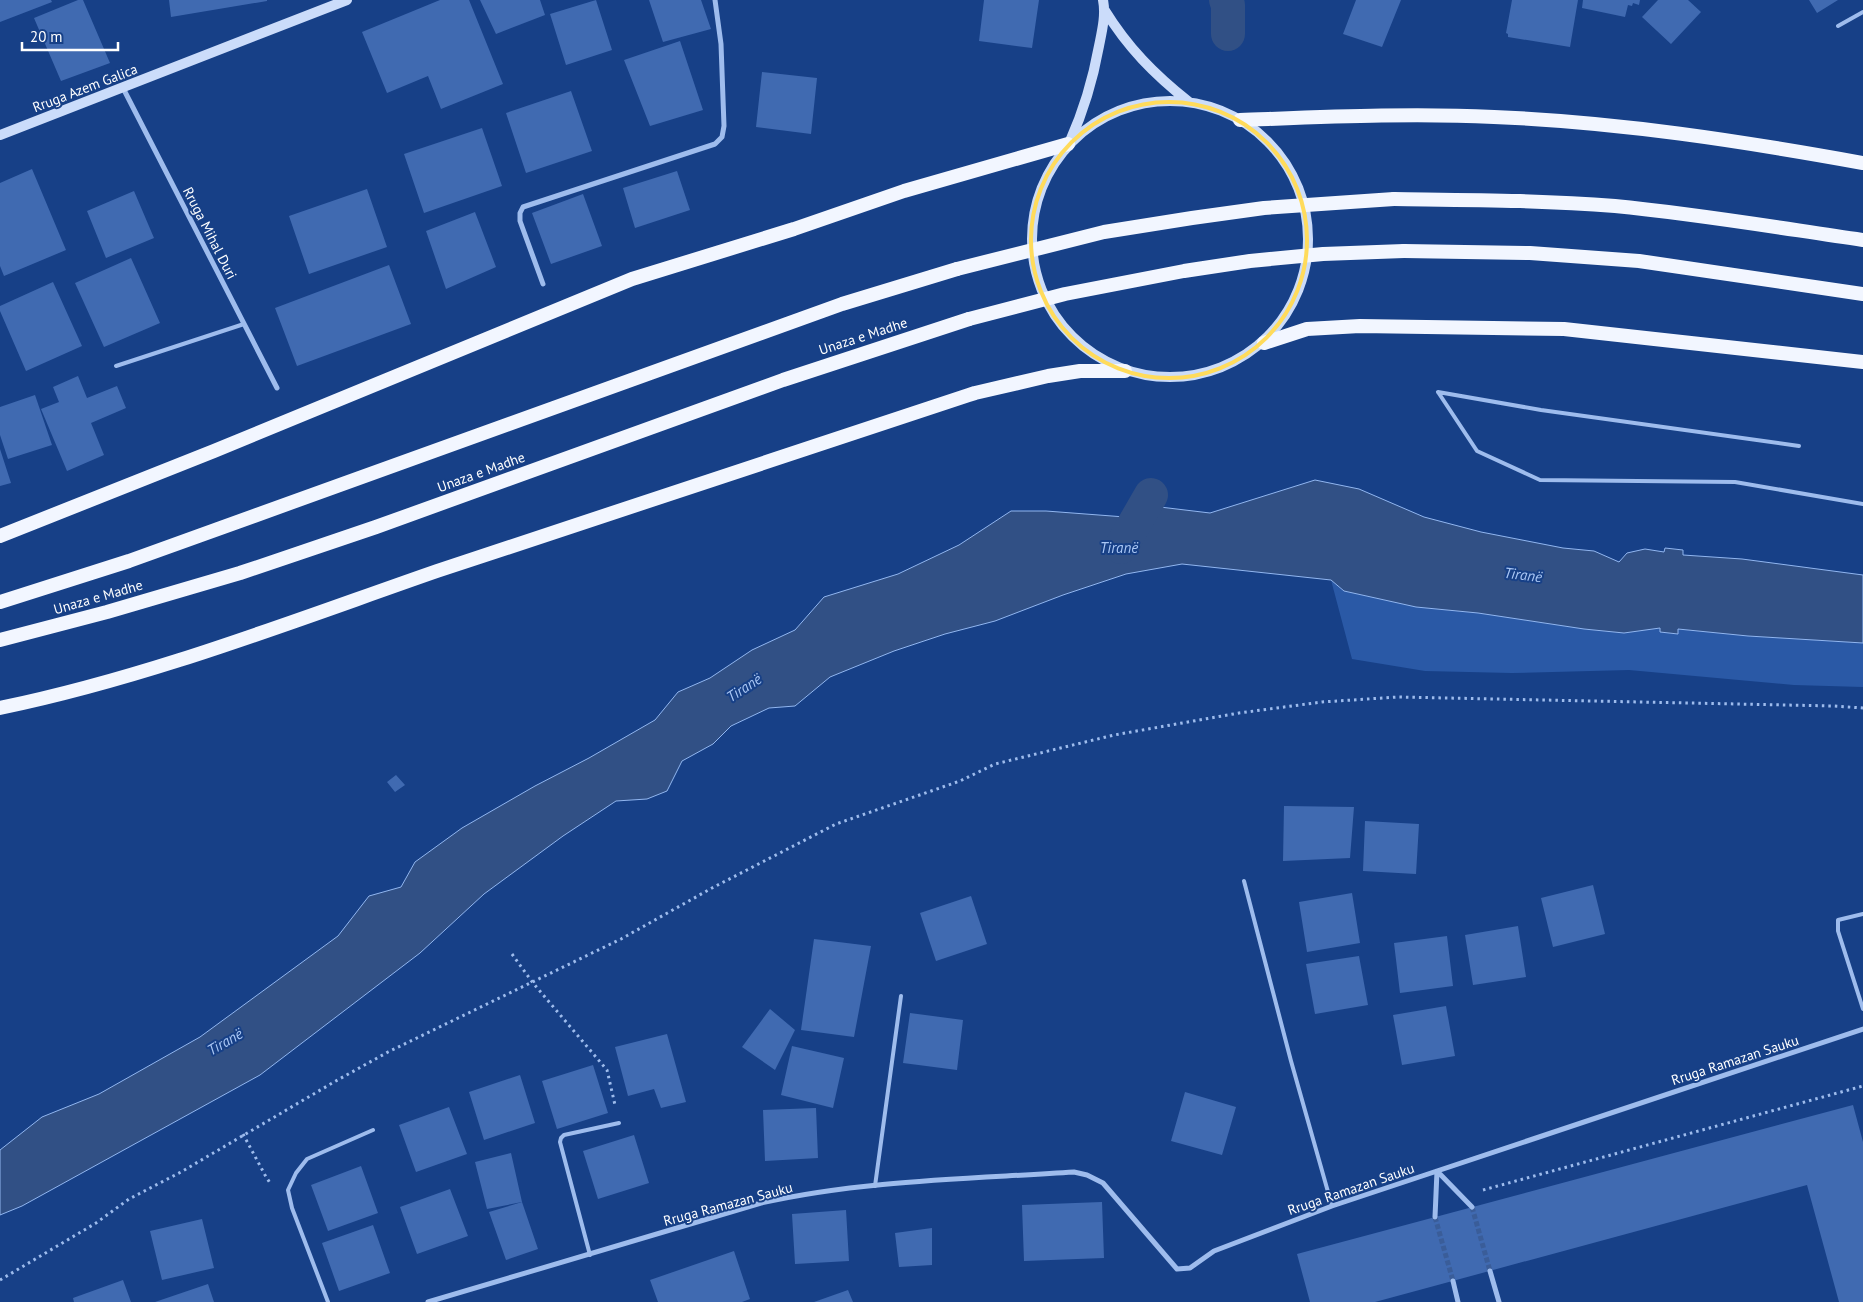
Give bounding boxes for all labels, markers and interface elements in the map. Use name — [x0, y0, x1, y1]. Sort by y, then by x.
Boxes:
scale bar — [22, 20, 119, 52]
text: 20 m — [30, 27, 63, 46]
street label: Rruga Azem Galica — [30, 60, 140, 116]
street label: Rruga Mihal Duri — [179, 184, 241, 282]
street label: Unaza e Madhe — [817, 313, 909, 359]
street label: Unaza e Madhe — [435, 448, 527, 496]
water label: Tiranë — [1100, 538, 1139, 557]
water label: Tiranë — [1503, 563, 1544, 586]
street label: Unaza e Madhe — [51, 576, 145, 618]
water label: Tiranë — [722, 669, 766, 706]
water label: Tiranë — [203, 1023, 247, 1059]
street label: Rruga Ramazan Sauku — [1669, 1031, 1801, 1089]
street label: Rruga Ramazan Sauku — [1285, 1159, 1417, 1219]
street label: Rruga Ramazan Sauku — [661, 1178, 795, 1230]

